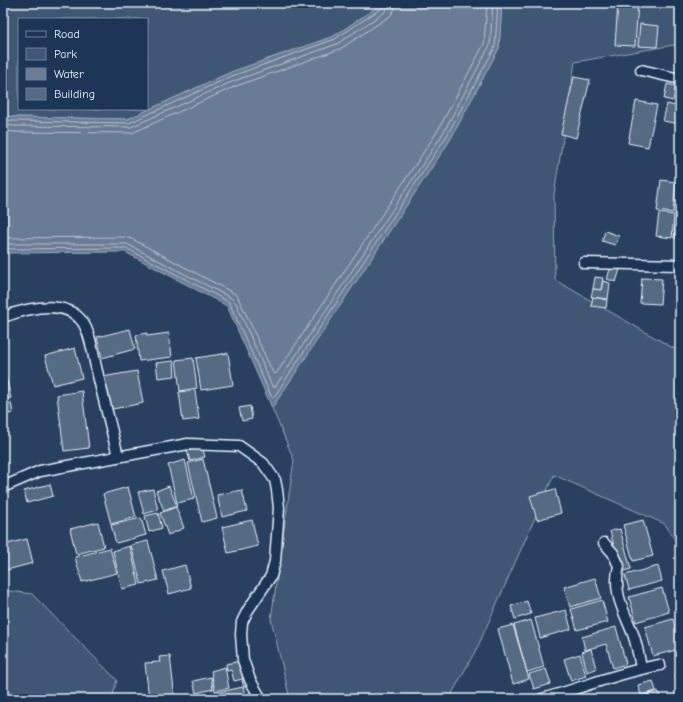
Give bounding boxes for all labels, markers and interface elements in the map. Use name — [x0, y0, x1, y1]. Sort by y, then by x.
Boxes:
legend — [18, 18, 148, 110]
text: Road — [54, 27, 80, 41]
text: Park — [54, 47, 77, 61]
text: Water — [54, 67, 84, 81]
text: Building — [54, 87, 95, 101]

